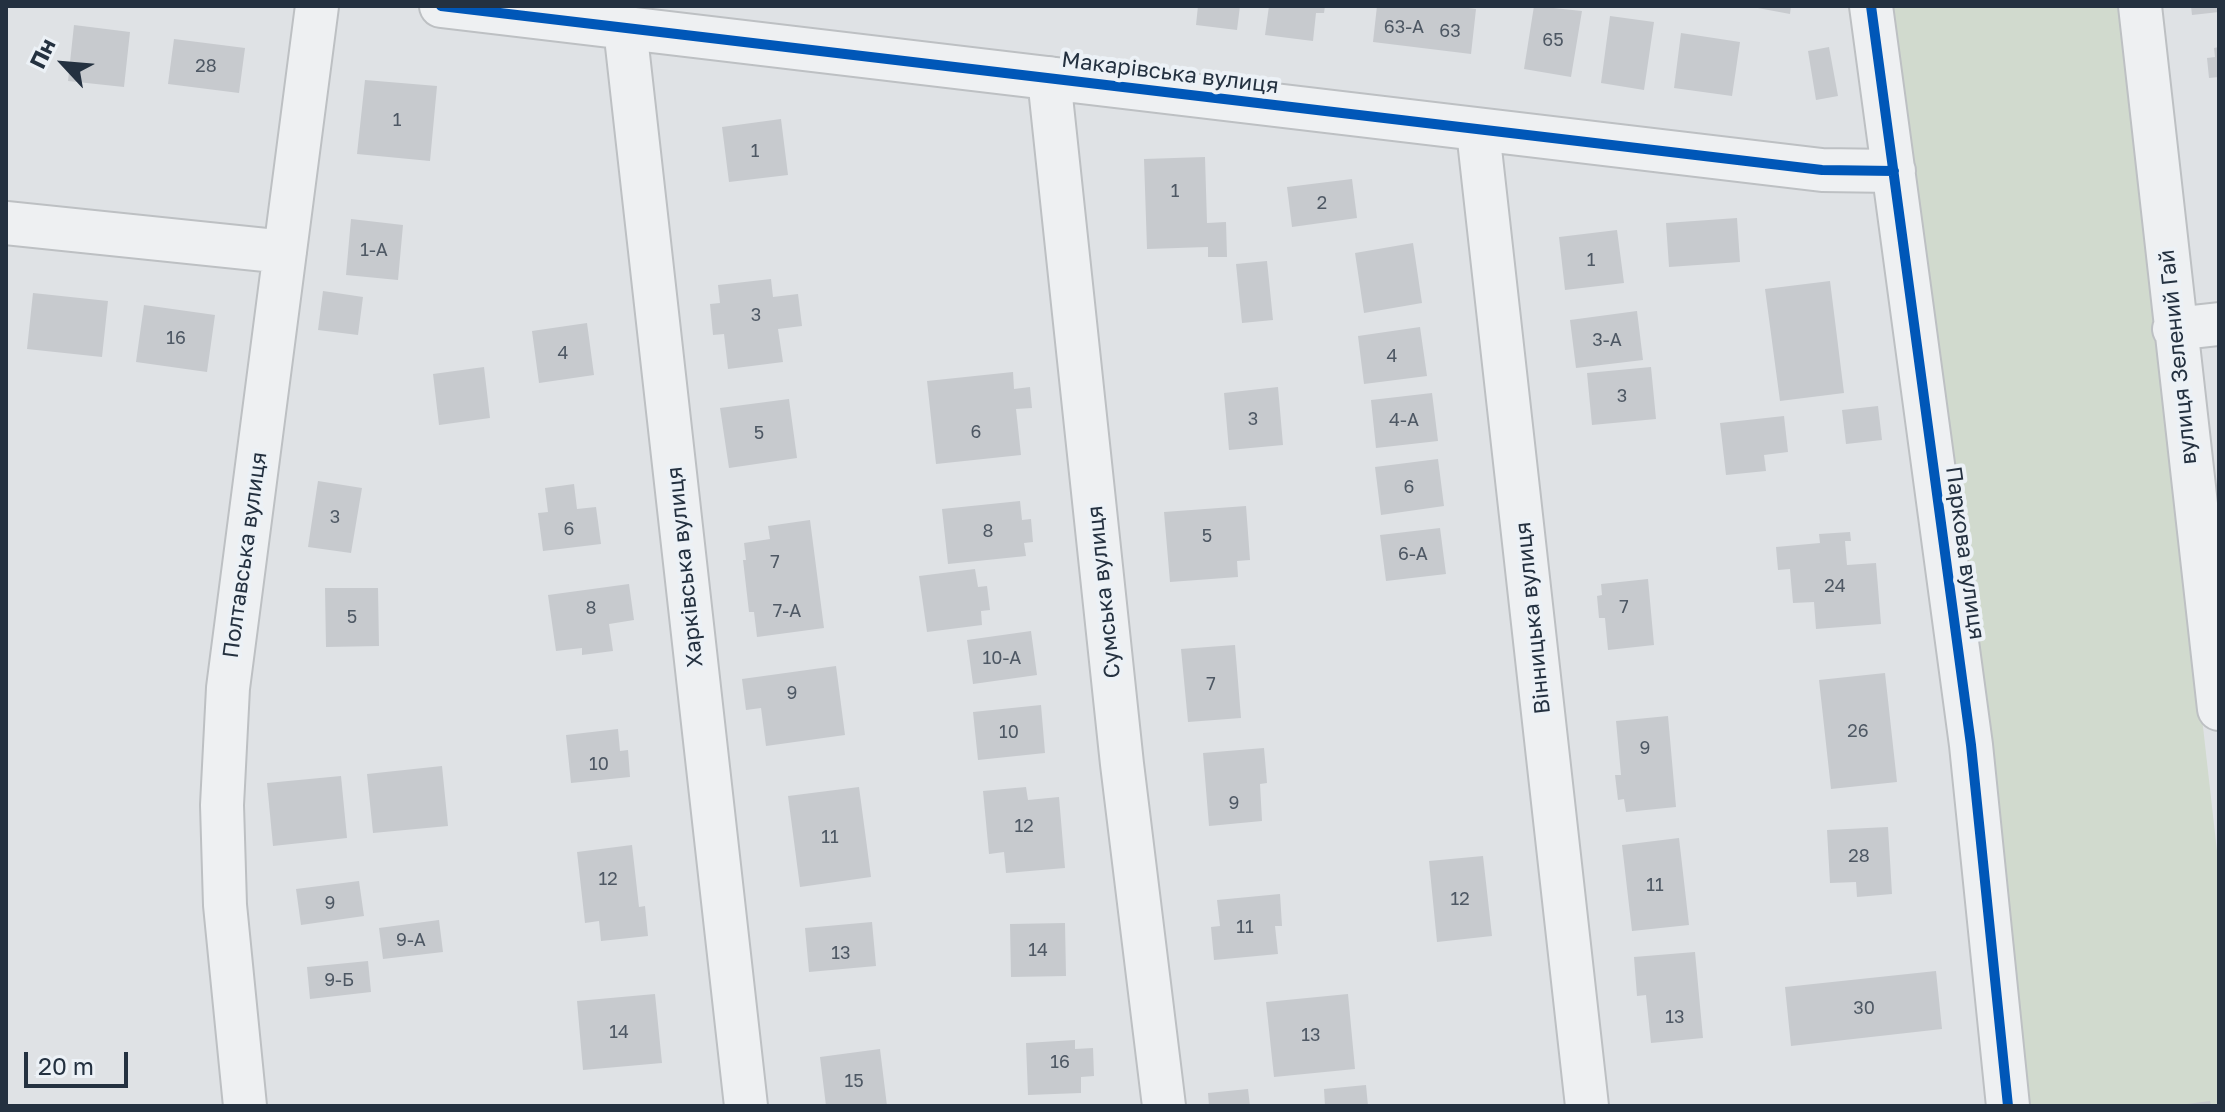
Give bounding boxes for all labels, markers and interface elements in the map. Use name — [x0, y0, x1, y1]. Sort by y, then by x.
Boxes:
house number: 63-А — [1384, 16, 1424, 38]
house number: 63 — [1439, 20, 1461, 42]
north arrow — [24, 24, 104, 104]
house number: 65 — [1542, 29, 1564, 51]
text: Пн — [23, 34, 61, 73]
street label: Макарівська вулиця — [1060, 47, 1280, 99]
house number: 28 — [195, 55, 217, 77]
house number: 1 — [393, 109, 401, 131]
house number: 1 — [751, 140, 759, 162]
house number: 1 — [1171, 180, 1179, 202]
house number: 2 — [1317, 192, 1327, 214]
house number: 1-А — [360, 239, 388, 261]
street label: вулиця Зелений Гай — [2154, 248, 2202, 466]
house number: 1 — [1587, 249, 1595, 271]
house number: 3 — [751, 304, 761, 326]
house number: 16 — [166, 327, 186, 349]
house number: 3-А — [1592, 329, 1622, 351]
house number: 4 — [558, 342, 568, 364]
house number: 4 — [1387, 345, 1397, 367]
house number: 3 — [1617, 385, 1627, 407]
house number: 3 — [1248, 408, 1258, 430]
house number: 4-А — [1389, 409, 1419, 431]
house number: 6 — [971, 421, 981, 443]
house number: 5 — [754, 422, 764, 444]
street label: Полтавська вулиця — [217, 450, 273, 660]
street label: Харківська вулиця — [661, 465, 709, 669]
street label: Паркова вулиця — [1940, 465, 1990, 641]
house number: 6 — [1404, 476, 1414, 498]
street label: Сумська вулиця — [1082, 504, 1126, 680]
house number: 3 — [330, 506, 340, 528]
house number: 6 — [564, 518, 574, 540]
house number: 8 — [983, 520, 993, 542]
street label: Вінницька вулиця — [1510, 521, 1556, 715]
house number: 5 — [1202, 525, 1212, 547]
house number: 6-А — [1398, 543, 1428, 565]
house number: 7 — [770, 551, 780, 573]
house number: 24 — [1824, 575, 1846, 597]
house number: 7 — [1619, 596, 1629, 618]
house number: 8 — [586, 597, 596, 619]
house number: 7-А — [773, 600, 801, 622]
house number: 5 — [347, 606, 357, 628]
house number: 10-А — [983, 647, 1021, 669]
house number: 7 — [1206, 673, 1216, 695]
house number: 9 — [787, 682, 797, 704]
house number: 26 — [1847, 720, 1869, 742]
house number: 10 — [999, 721, 1019, 743]
house number: 9 — [1640, 737, 1650, 759]
house number: 10 — [589, 753, 609, 775]
house number: 9 — [1229, 792, 1239, 814]
house number: 12 — [1014, 815, 1034, 837]
house number: 11 — [821, 826, 839, 848]
house number: 28 — [1848, 845, 1870, 867]
house number: 12 — [598, 868, 618, 890]
house number: 11 — [1646, 874, 1664, 896]
house number: 12 — [1450, 888, 1470, 910]
house number: 9 — [325, 892, 335, 914]
house number: 11 — [1236, 916, 1254, 938]
house number: 9-А — [396, 929, 426, 951]
house number: 14 — [1028, 939, 1048, 961]
house number: 13 — [831, 942, 851, 964]
house number: 9-Б — [324, 969, 354, 991]
house number: 30 — [1853, 997, 1875, 1019]
house number: 13 — [1665, 1006, 1685, 1028]
house number: 14 — [609, 1021, 629, 1043]
house number: 13 — [1301, 1024, 1321, 1046]
scale bar — [28, 1036, 132, 1086]
text: 20 m — [38, 1051, 94, 1080]
house number: 16 — [1050, 1051, 1070, 1073]
house number: 15 — [844, 1070, 864, 1092]

